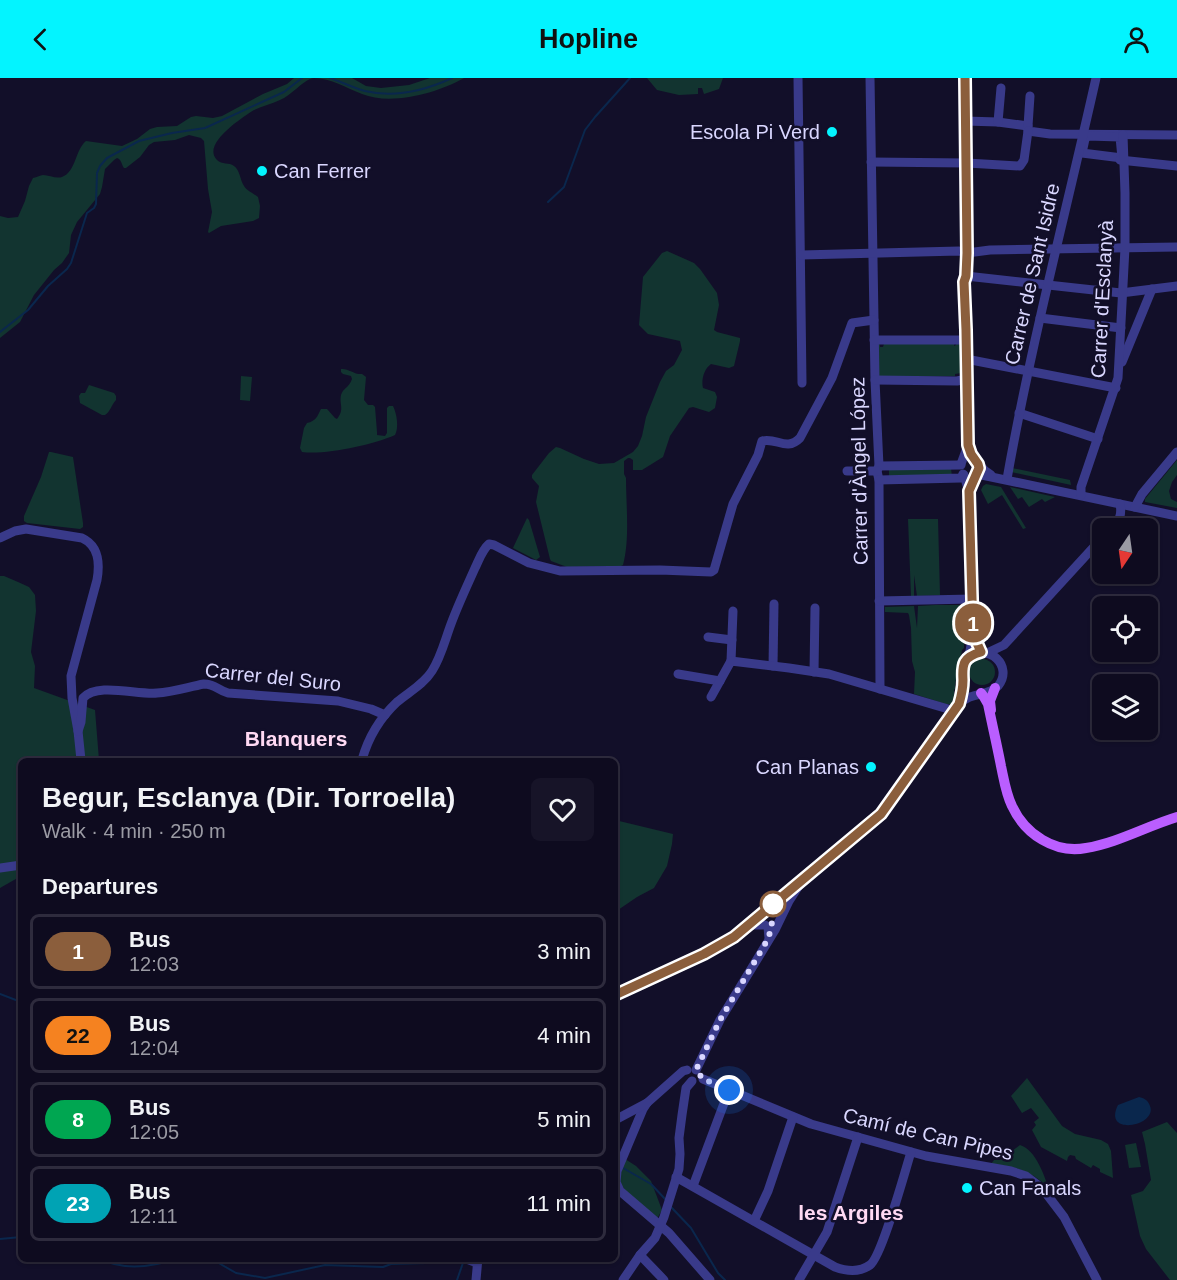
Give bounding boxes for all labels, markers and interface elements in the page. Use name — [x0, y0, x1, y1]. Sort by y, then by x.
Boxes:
icon: back — [24, 23, 57, 56]
icon: person — [1120, 23, 1153, 56]
text: Hopline — [539, 24, 638, 54]
place label: Escola Pi Verd — [690, 121, 820, 143]
marker: Escola Pi Verd — [825, 125, 839, 139]
place label: Can Ferrer — [274, 160, 371, 182]
marker: Can Ferrer — [255, 164, 269, 178]
street label: Carrer de Sant Isidre — [1000, 181, 1064, 367]
street label: Carrer d'Esclanyà — [1087, 219, 1117, 379]
street label: Carrer d'Àngel López — [846, 377, 872, 565]
north arrow — [1092, 518, 1158, 584]
map controls — [1092, 518, 1158, 740]
button: locate — [1092, 596, 1158, 662]
line badge: 1 — [954, 604, 992, 642]
text: 1 — [967, 612, 979, 635]
street label: Carrer del Suro — [204, 659, 342, 695]
button: layers — [1092, 674, 1158, 740]
district label: Blanquers — [245, 727, 347, 750]
place label: Can Planas — [756, 756, 859, 778]
marker: Can Planas — [864, 760, 878, 774]
button: heart — [531, 778, 594, 841]
text: Begur, Esclanya (Dir. Torroella) — [42, 782, 455, 813]
text: Walk · 4 min · 250 m — [42, 820, 226, 842]
text: Departures — [42, 874, 158, 899]
unlabelled marker — [760, 891, 786, 917]
text: Bus — [129, 927, 171, 952]
text: 3 min — [537, 939, 591, 964]
text: 1 — [72, 940, 84, 963]
text: 12:03 — [129, 953, 179, 975]
text: Bus — [129, 1011, 171, 1036]
text: 4 min — [537, 1023, 591, 1048]
text: 22 — [66, 1024, 90, 1047]
text: 12:04 — [129, 1037, 179, 1059]
your location — [714, 1075, 744, 1105]
text: Bus — [129, 1095, 171, 1120]
street label: Camí de Can Pipes — [841, 1104, 1015, 1164]
text: 5 min — [537, 1107, 591, 1132]
text: 8 — [72, 1108, 84, 1131]
text: 12:05 — [129, 1121, 179, 1143]
place label: Can Fanals — [979, 1177, 1081, 1199]
text: Bus — [129, 1179, 171, 1204]
marker: Can Fanals — [960, 1181, 974, 1195]
text: 11 min — [527, 1191, 591, 1216]
text: 23 — [66, 1192, 90, 1215]
district label: les Argiles — [798, 1201, 904, 1224]
text: 12:11 — [129, 1205, 178, 1227]

